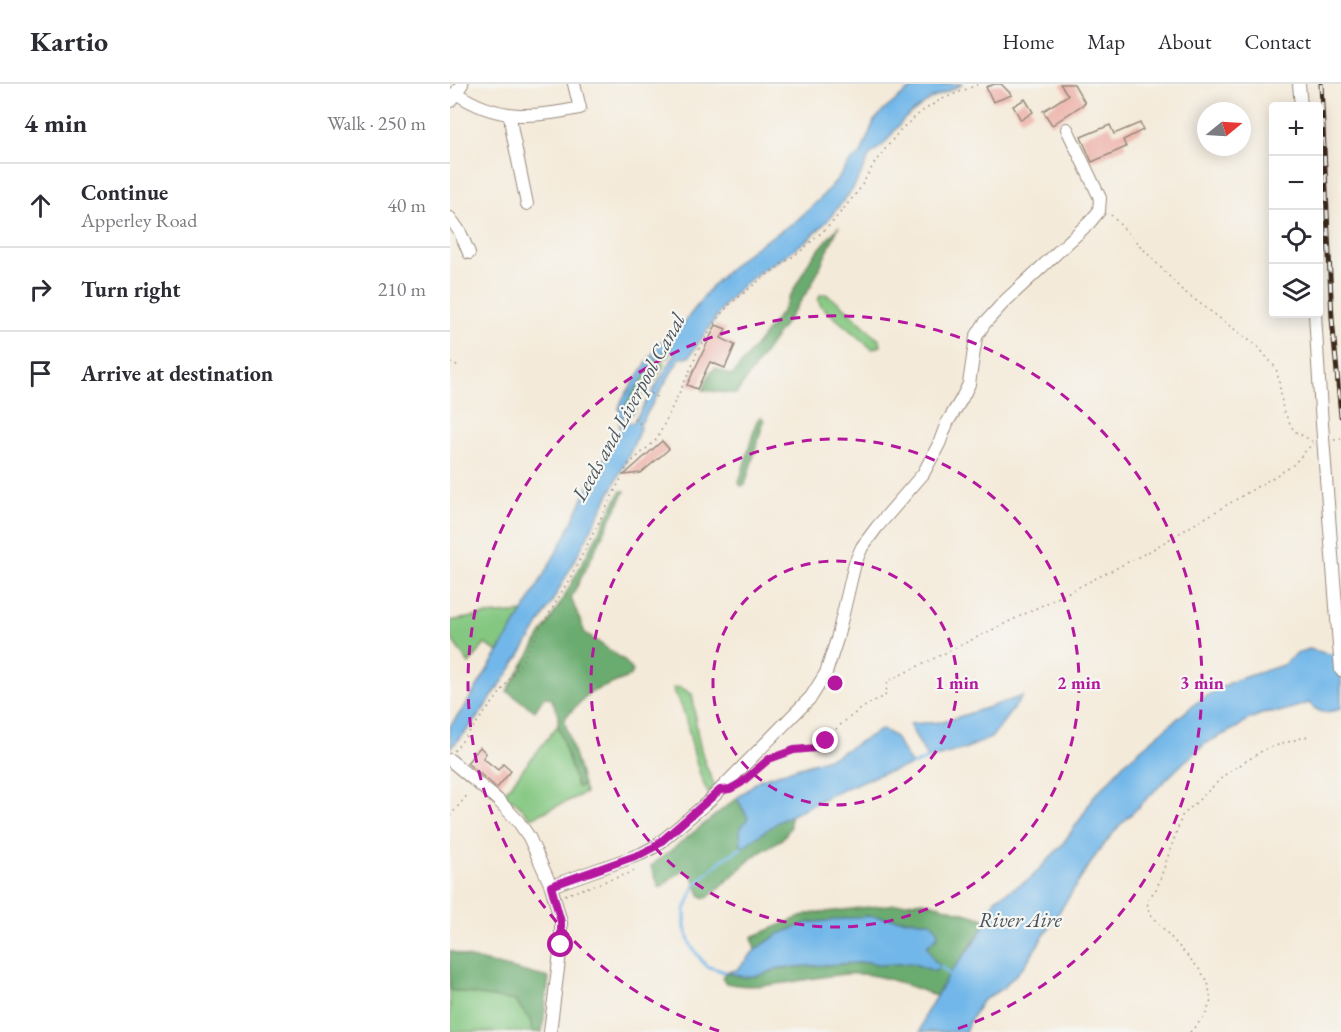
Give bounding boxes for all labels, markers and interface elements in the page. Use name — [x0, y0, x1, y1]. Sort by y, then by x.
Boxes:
text: Kartio — [30, 23, 108, 59]
text: Home — [1002, 28, 1054, 55]
text: Map — [1087, 28, 1125, 55]
text: About — [1158, 28, 1211, 55]
text: Contact — [1244, 28, 1311, 55]
north arrow — [1197, 102, 1251, 156]
map controls — [1269, 102, 1323, 318]
button: + — [1269, 102, 1323, 156]
text: 4 min — [24, 106, 87, 140]
text: Walk · 250 m — [327, 110, 426, 136]
button: − — [1269, 156, 1323, 210]
text: Continue — [81, 178, 168, 207]
icon: ahead — [24, 189, 57, 222]
text: 40 m — [387, 192, 426, 218]
text: Apperley Road — [81, 207, 197, 233]
button: locate — [1269, 210, 1323, 264]
button: layers — [1269, 264, 1323, 318]
icon: right — [24, 273, 57, 306]
text: Turn right — [81, 275, 180, 304]
text: 210 m — [378, 276, 426, 302]
water label: Leeds and Liverpool Canal — [565, 307, 691, 507]
icon: arrive — [24, 357, 57, 390]
text: Arrive at destination — [81, 359, 273, 388]
text: 1 min — [935, 671, 979, 694]
text: 2 min — [1057, 671, 1101, 694]
text: 3 min — [1180, 671, 1224, 694]
centre of rings — [825, 673, 845, 693]
route end — [812, 727, 838, 753]
water label: River Aire — [978, 906, 1063, 933]
route start — [547, 931, 573, 957]

